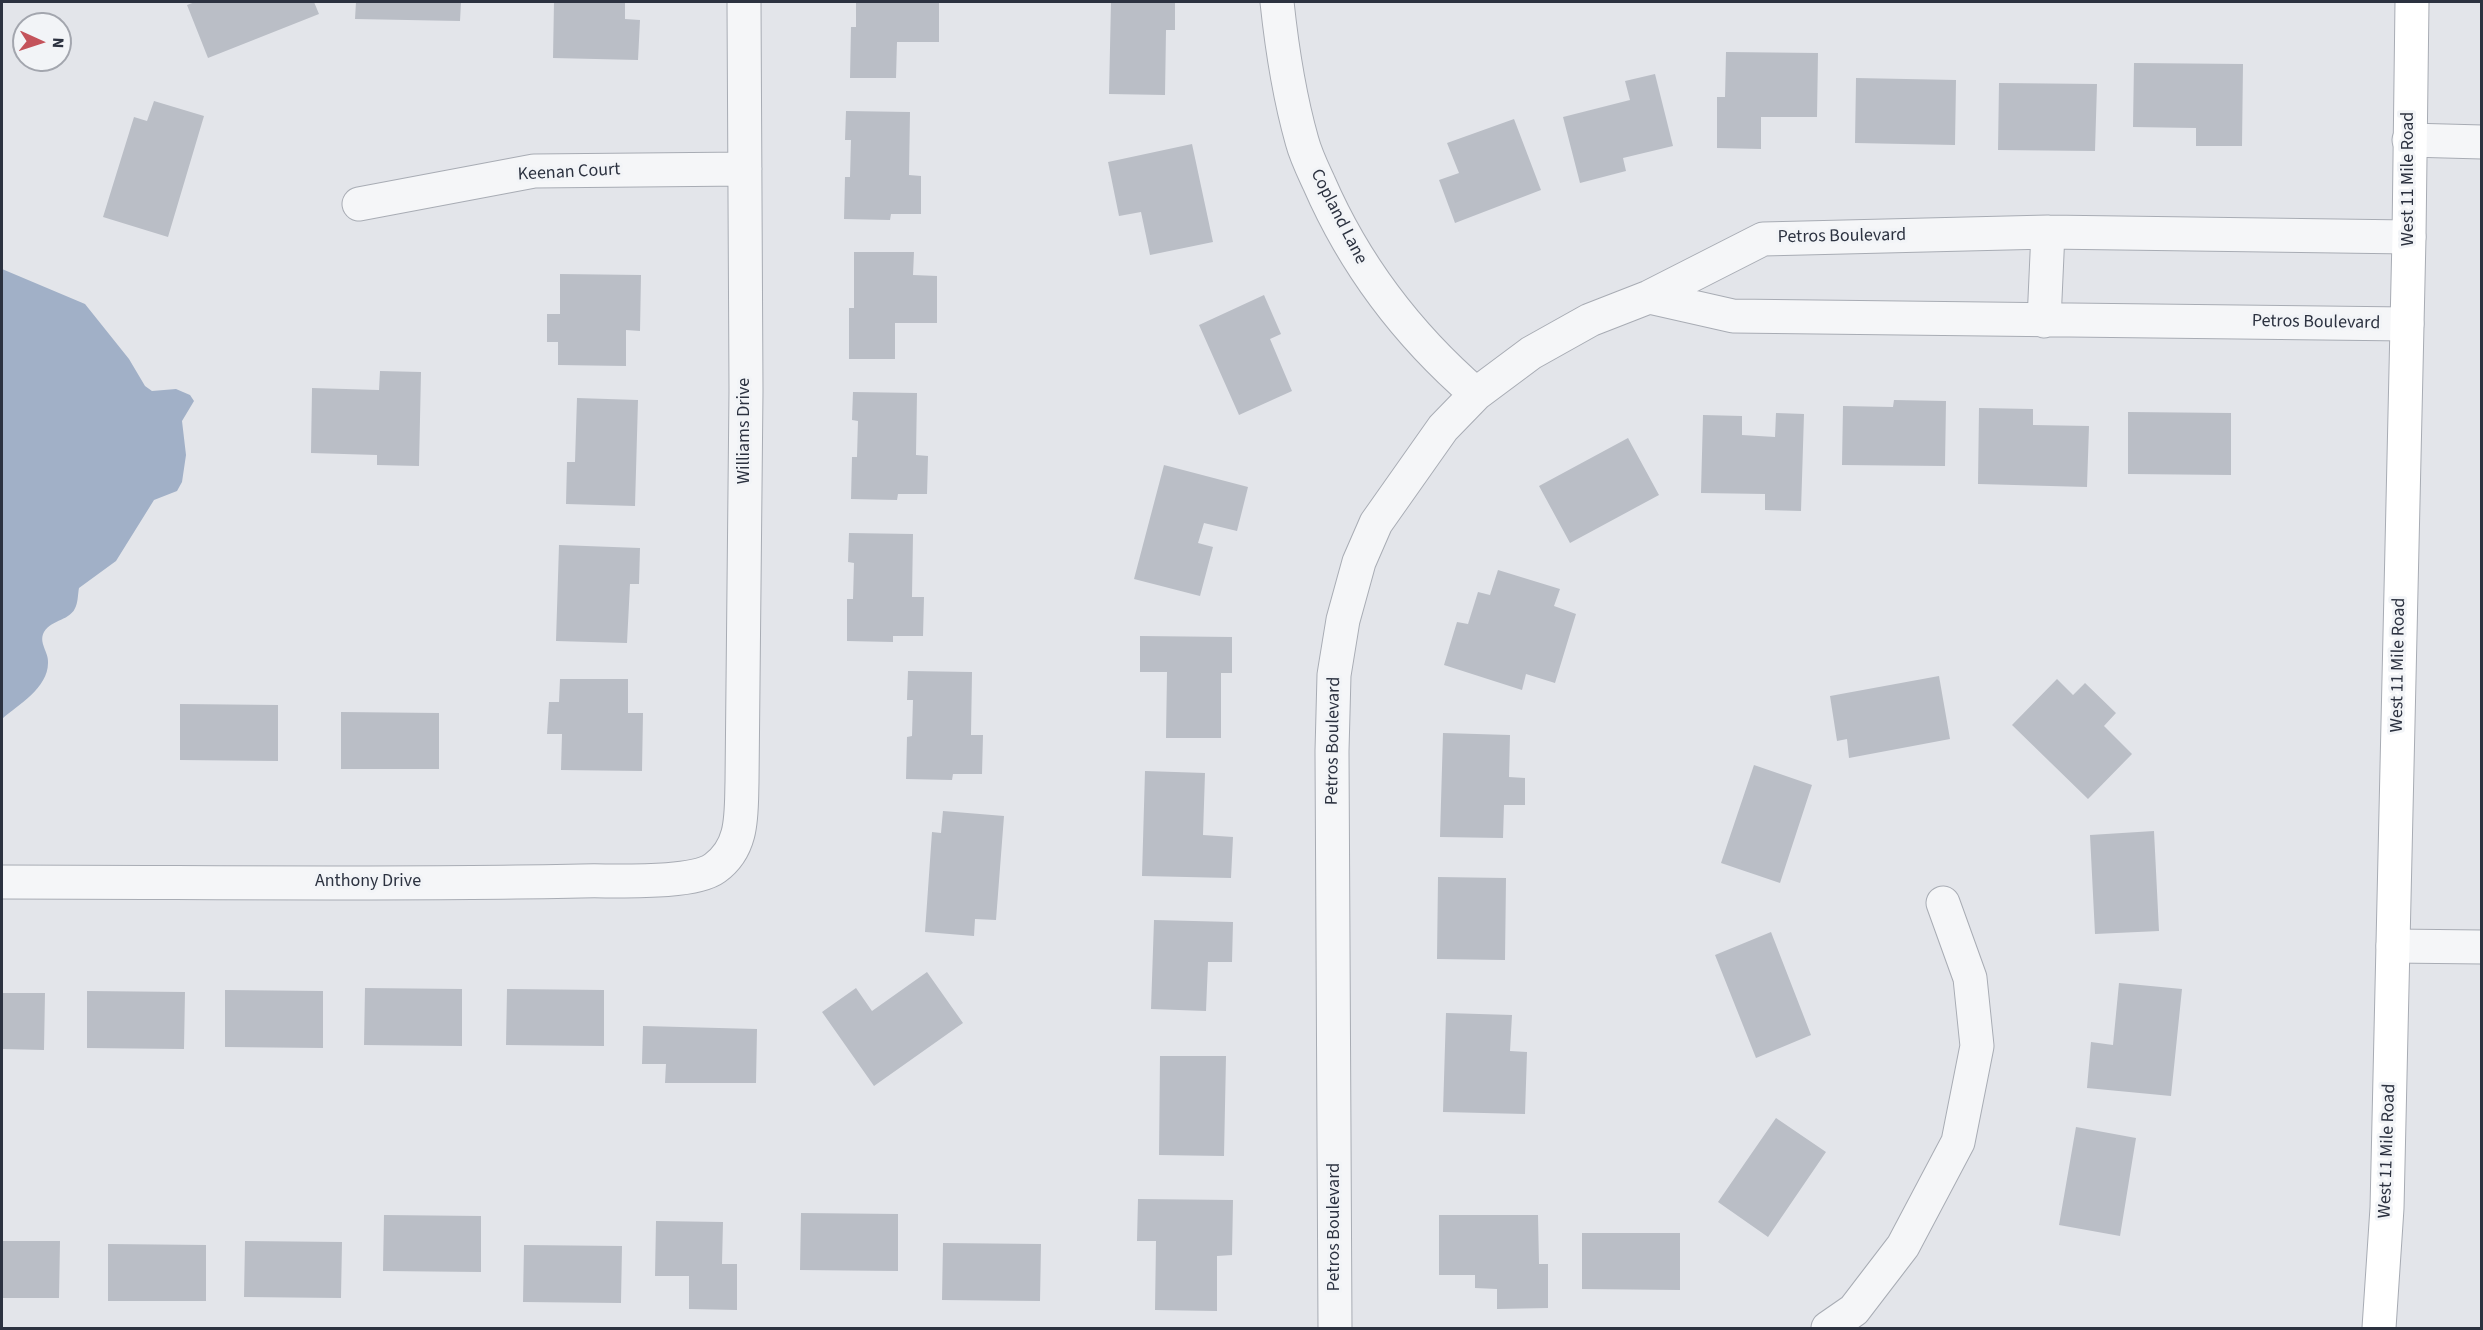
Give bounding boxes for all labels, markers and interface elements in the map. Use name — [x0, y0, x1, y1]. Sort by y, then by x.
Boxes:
north arrow — [12, 12, 72, 72]
text: N — [47, 37, 69, 49]
street label: West 11 Mile Road — [2398, 112, 2420, 246]
street label: Keenan Court — [517, 160, 621, 186]
street label: Copland Lane — [1305, 166, 1371, 268]
street label: Petros Boulevard — [1778, 225, 1906, 249]
street label: Petros Boulevard — [2252, 311, 2380, 335]
street label: Williams Drive — [734, 378, 756, 484]
street label: West 11 Mile Road — [2387, 597, 2411, 733]
street label: Petros Boulevard — [1322, 677, 1346, 805]
street label: Anthony Drive — [315, 871, 421, 893]
street label: West 11 Mile Road — [2375, 1083, 2401, 1219]
street label: Petros Boulevard — [1324, 1163, 1346, 1291]

